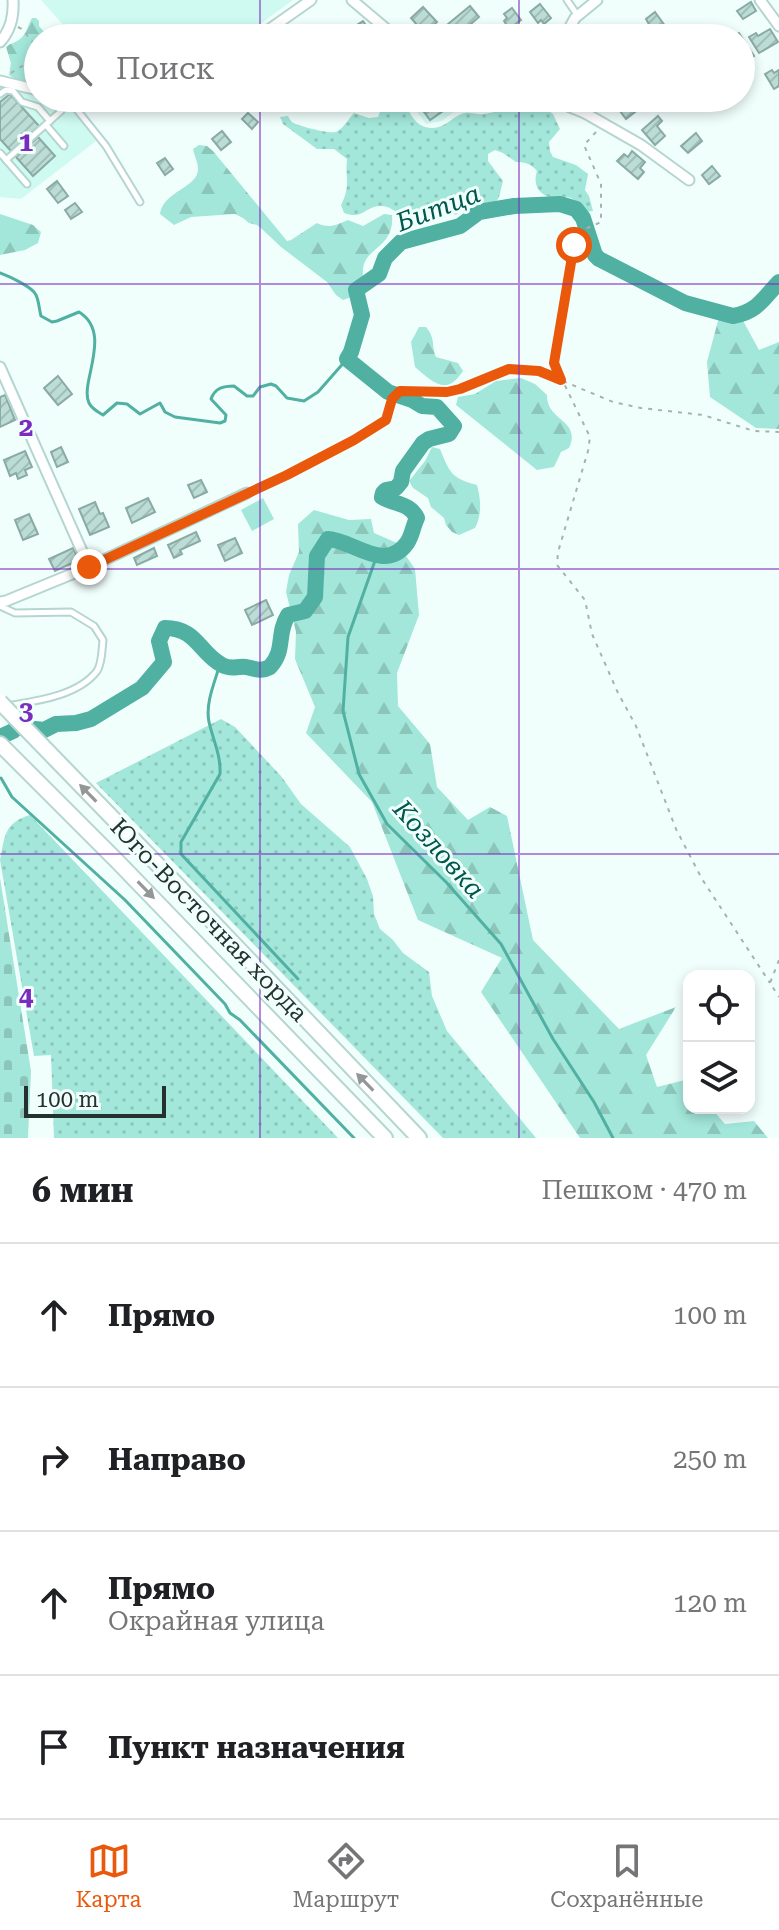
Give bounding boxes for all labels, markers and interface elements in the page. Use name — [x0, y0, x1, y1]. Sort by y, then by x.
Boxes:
search box — [24, 24, 755, 112]
icon: search — [52, 46, 96, 90]
text: Поиск — [116, 51, 215, 86]
text: 1 — [19, 127, 33, 157]
water label: Битца — [391, 178, 484, 238]
route start — [556, 227, 592, 263]
text: 2 — [19, 412, 33, 442]
route end — [71, 549, 107, 585]
text: 3 — [19, 696, 33, 726]
one-way arrow — [79, 784, 98, 803]
water label: Козловка — [387, 793, 491, 904]
street label: Юго-Восточная хорда — [105, 813, 313, 1027]
one-way arrow — [136, 880, 154, 899]
map controls — [683, 970, 755, 1114]
button: locate — [683, 970, 755, 1042]
text: 4 — [19, 981, 34, 1011]
button: layers — [683, 1042, 755, 1114]
one-way arrow — [356, 1073, 374, 1092]
scale bar — [24, 1082, 166, 1118]
text: 100 m — [36, 1087, 99, 1112]
text: 6 мин — [32, 1170, 134, 1210]
text: Пешком · 470 m — [541, 1175, 747, 1205]
icon: ahead — [32, 1293, 76, 1337]
text: Прямо — [108, 1298, 215, 1333]
text: 100 m — [673, 1300, 747, 1330]
icon: right — [32, 1437, 76, 1481]
text: Направо — [108, 1442, 246, 1477]
text: 250 m — [673, 1444, 747, 1474]
text: Прямо — [108, 1571, 215, 1606]
icon: ahead — [32, 1581, 76, 1625]
text: 120 m — [673, 1588, 747, 1618]
text: Окрайная улица — [108, 1606, 325, 1636]
icon: arrive — [32, 1725, 76, 1769]
text: Пункт назначения — [108, 1730, 405, 1765]
tab: Карта — [76, 1839, 141, 1912]
tab: Маршрут — [293, 1839, 399, 1912]
tab: Сохранённые — [550, 1839, 703, 1912]

